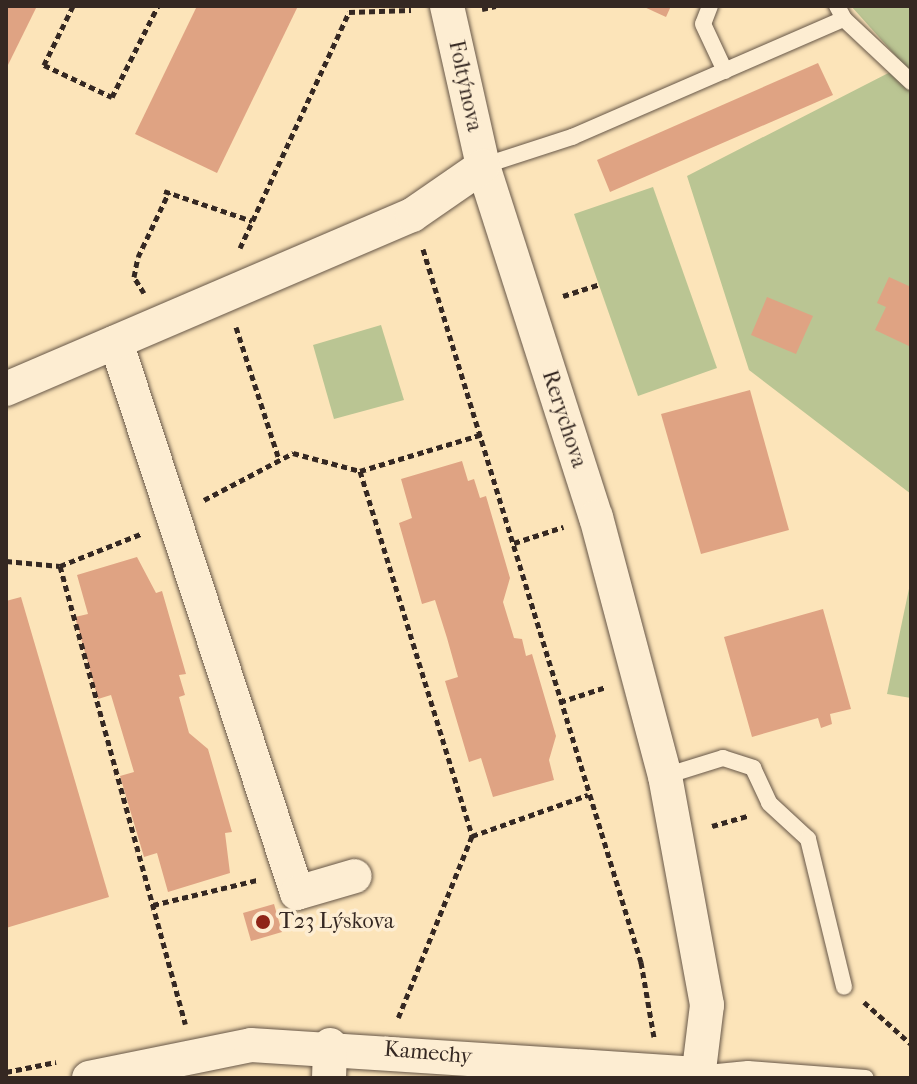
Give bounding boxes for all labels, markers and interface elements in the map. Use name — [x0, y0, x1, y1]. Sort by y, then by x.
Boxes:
street label: Foltýnova — [442, 38, 488, 134]
street label: Rerychova — [536, 367, 592, 471]
place label: T23 Lýskova — [279, 909, 394, 935]
marker: T23 Lýskova — [254, 913, 272, 931]
street label: Kamechy — [383, 1036, 473, 1070]

